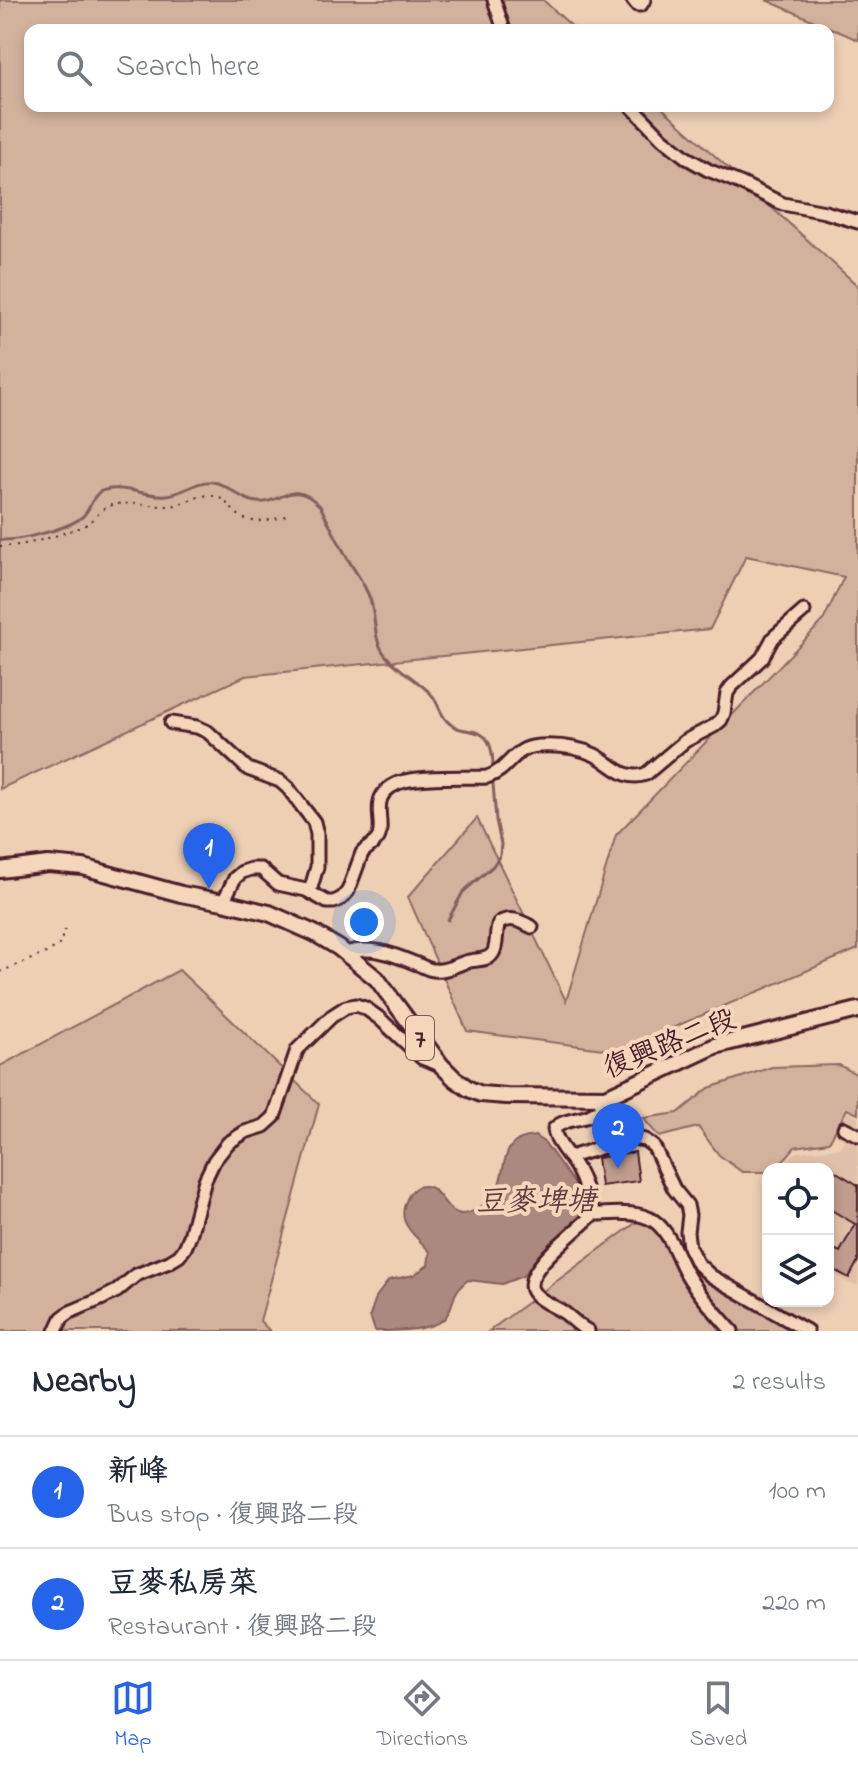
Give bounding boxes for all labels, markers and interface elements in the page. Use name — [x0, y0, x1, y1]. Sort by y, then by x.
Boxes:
search box — [24, 24, 834, 112]
icon: search — [52, 46, 96, 90]
text: Search here — [116, 46, 260, 90]
pin: 1 — [183, 823, 235, 889]
your location — [344, 902, 384, 942]
street label: 復興路二段 — [598, 1000, 743, 1090]
road number: 7 — [406, 1016, 434, 1060]
pin: 2 — [592, 1103, 644, 1169]
map controls — [762, 1163, 834, 1307]
button: locate — [762, 1163, 834, 1235]
water label: 豆麥埤塘 — [476, 1181, 599, 1225]
button: layers — [762, 1235, 834, 1307]
text: Nearby — [32, 1358, 136, 1408]
text: 2 results — [733, 1364, 826, 1402]
text: 新峰 — [108, 1451, 168, 1495]
text: 1 — [54, 1473, 62, 1511]
text: 100 m — [769, 1473, 826, 1511]
text: Bus stop · 復興路二段 — [108, 1497, 358, 1535]
text: 豆麥私房菜 — [108, 1563, 258, 1607]
text: 2 — [52, 1585, 64, 1623]
text: 220 m — [762, 1585, 826, 1623]
text: Restaurant · 復興路二段 — [108, 1609, 377, 1647]
tab: Map — [111, 1676, 155, 1756]
tab: Directions — [377, 1676, 468, 1756]
tab: Saved — [690, 1676, 747, 1756]

